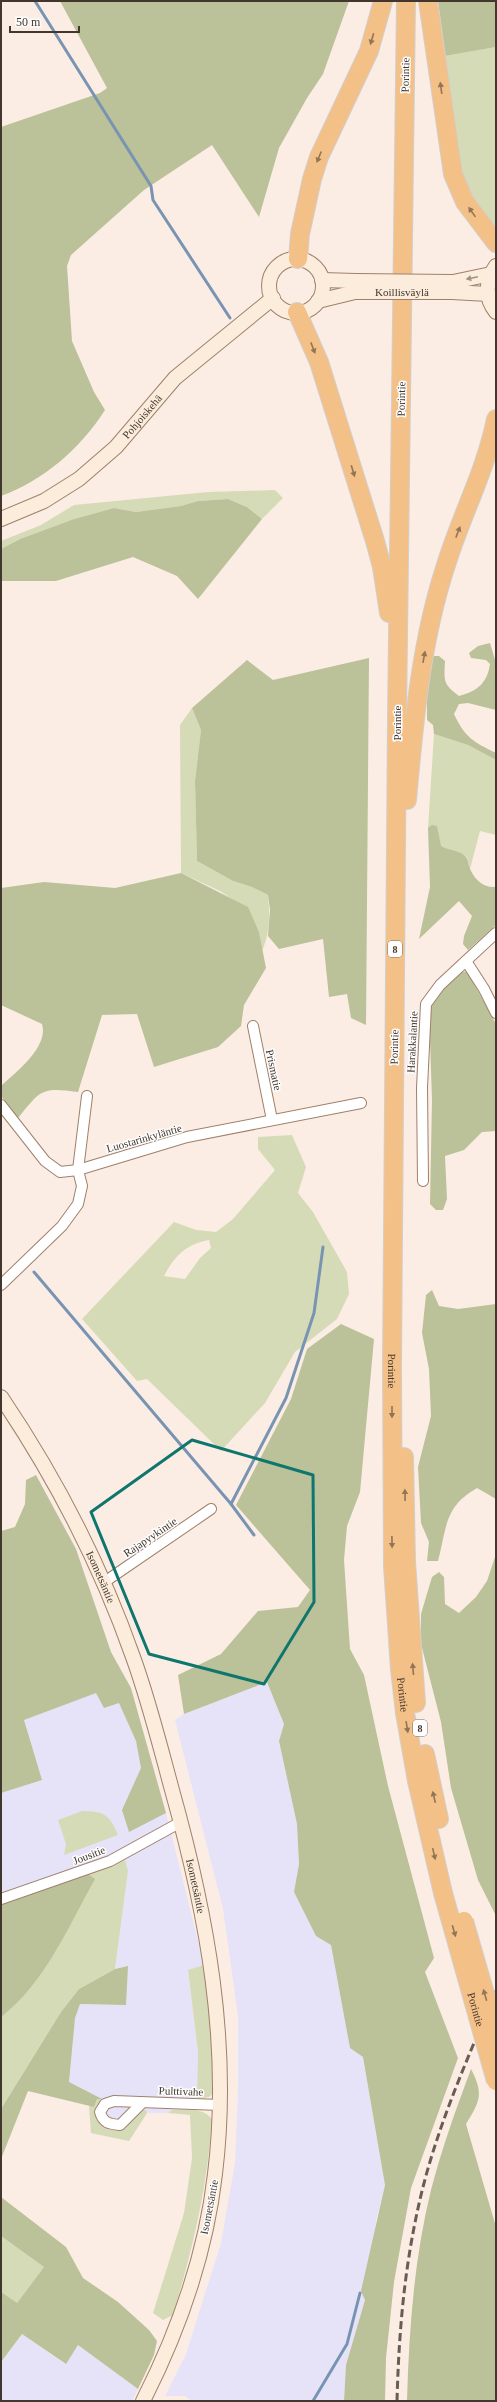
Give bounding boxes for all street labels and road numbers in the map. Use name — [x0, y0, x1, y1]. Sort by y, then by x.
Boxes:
street label: Porintie — [399, 57, 411, 93]
street label: Koillisväylä — [375, 286, 429, 298]
street label: Porintie — [395, 381, 407, 417]
street label: Pohjoiskehä — [120, 392, 164, 441]
street label: Porintie — [391, 705, 403, 740]
road number: 8 — [388, 941, 402, 957]
street label: Harakkalantie — [404, 1011, 420, 1073]
street label: Porintie — [388, 1029, 400, 1065]
street label: Prismatie — [264, 1048, 284, 1092]
street label: Luostarinkyläntie — [105, 1122, 183, 1154]
street label: Porintie — [386, 1353, 398, 1389]
street label: Rajapyykintie — [121, 1515, 179, 1559]
street label: Isometsäntie — [84, 1549, 118, 1605]
street label: Porintie — [395, 1677, 411, 1713]
road number: 8 — [413, 1720, 427, 1736]
street label: Jousitie — [71, 1843, 107, 1867]
street label: Isometsäntie — [184, 1858, 208, 1915]
street label: Porintie — [465, 1991, 486, 2028]
street label: Pulttivahe — [158, 2084, 204, 2098]
street label: Isometsäntie — [198, 2178, 220, 2235]

